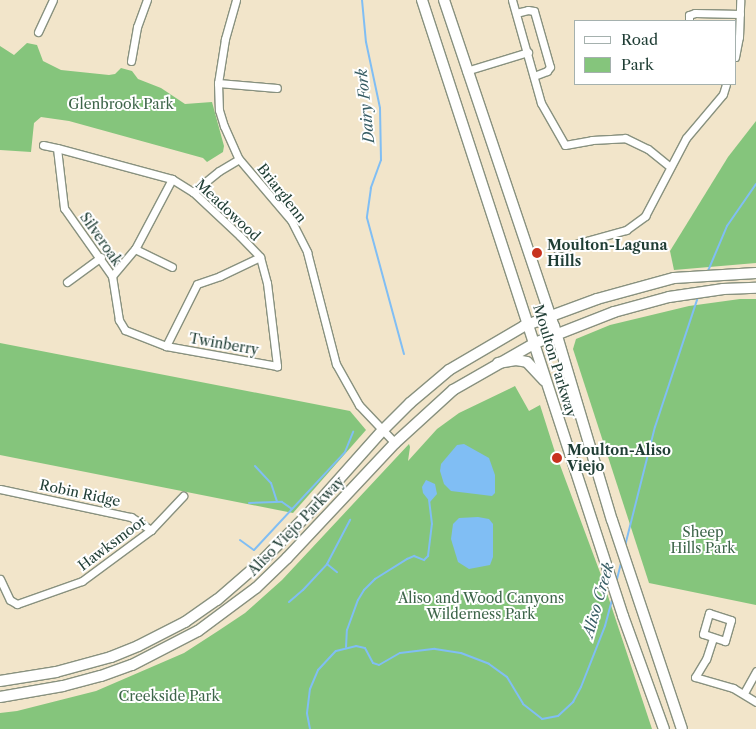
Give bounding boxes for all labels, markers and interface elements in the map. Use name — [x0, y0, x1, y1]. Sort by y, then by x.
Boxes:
legend — [574, 20, 736, 85]
text: Road — [621, 30, 658, 49]
text: Park — [621, 55, 654, 74]
water label: Dairy Fork — [352, 68, 378, 144]
park label: Glenbrook Park — [68, 96, 174, 112]
street label: Briarglenn — [254, 160, 310, 226]
street label: Meadowood — [192, 176, 264, 244]
street label: Silveroak — [76, 209, 126, 269]
place label: Moulton-Laguna Hills — [547, 237, 668, 270]
marker: Moulton-Laguna Hills — [531, 247, 543, 259]
street label: Moulton Parkway — [530, 302, 580, 420]
street label: Twinberry — [188, 330, 260, 358]
place label: Moulton-Aliso Viejo — [567, 442, 671, 474]
marker: Moulton-Aliso Viejo — [551, 452, 563, 464]
street label: Aliso Viejo Parkway — [244, 473, 348, 579]
street label: Robin Ridge — [38, 476, 122, 510]
street label: Hawksmoor — [75, 512, 149, 574]
park label: Sheep Hills Park — [671, 524, 735, 556]
water label: Aliso Creek — [579, 561, 617, 639]
park label: Aliso and Wood Canyons Wilderness Park — [398, 590, 564, 622]
park label: Creekside Park — [118, 688, 220, 704]

